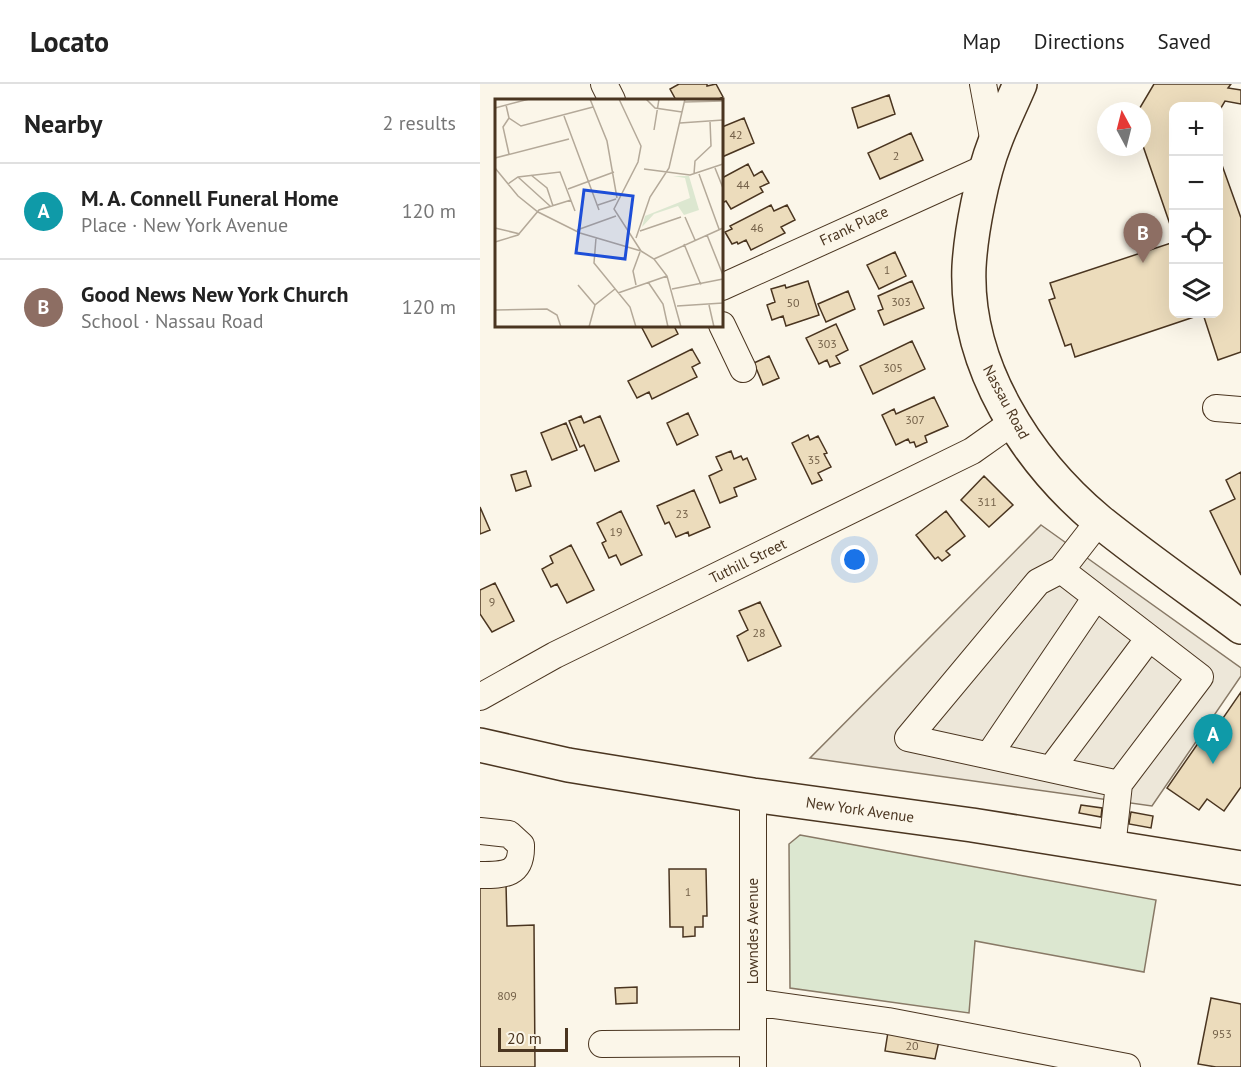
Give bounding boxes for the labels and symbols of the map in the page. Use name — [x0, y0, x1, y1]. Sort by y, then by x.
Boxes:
inset map — [495, 99, 723, 327]
north arrow — [1097, 102, 1151, 156]
house number: 42 — [729, 127, 743, 142]
house number: 2 — [893, 148, 899, 163]
house number: 44 — [736, 177, 750, 192]
street label: Frank Place — [816, 201, 891, 250]
pin: B — [1124, 214, 1162, 263]
house number: 46 — [750, 220, 764, 235]
house number: 1 — [884, 262, 890, 277]
house number: 303 — [891, 294, 911, 309]
house number: 50 — [786, 295, 800, 310]
house number: 303 — [817, 336, 837, 351]
house number: 305 — [883, 360, 903, 375]
street label: Nassau Road — [979, 361, 1034, 442]
house number: 307 — [905, 412, 925, 427]
house number: 35 — [807, 452, 821, 467]
house number: 311 — [977, 494, 997, 509]
house number: 23 — [675, 506, 689, 521]
house number: 19 — [609, 524, 623, 539]
street label: Tuthill Street — [706, 534, 789, 587]
your location — [840, 545, 869, 574]
house number: 9 — [489, 594, 495, 609]
house number: 28 — [752, 625, 766, 640]
pin: A — [1194, 714, 1232, 764]
street label: New York Avenue — [805, 793, 915, 827]
street label: Lowndes Avenue — [743, 878, 762, 984]
house number: 1 — [685, 884, 691, 899]
house number: 809 — [497, 988, 517, 1003]
scale bar — [498, 1025, 568, 1052]
house number: 953 — [1212, 1026, 1232, 1041]
house number: 20 — [905, 1038, 919, 1053]

